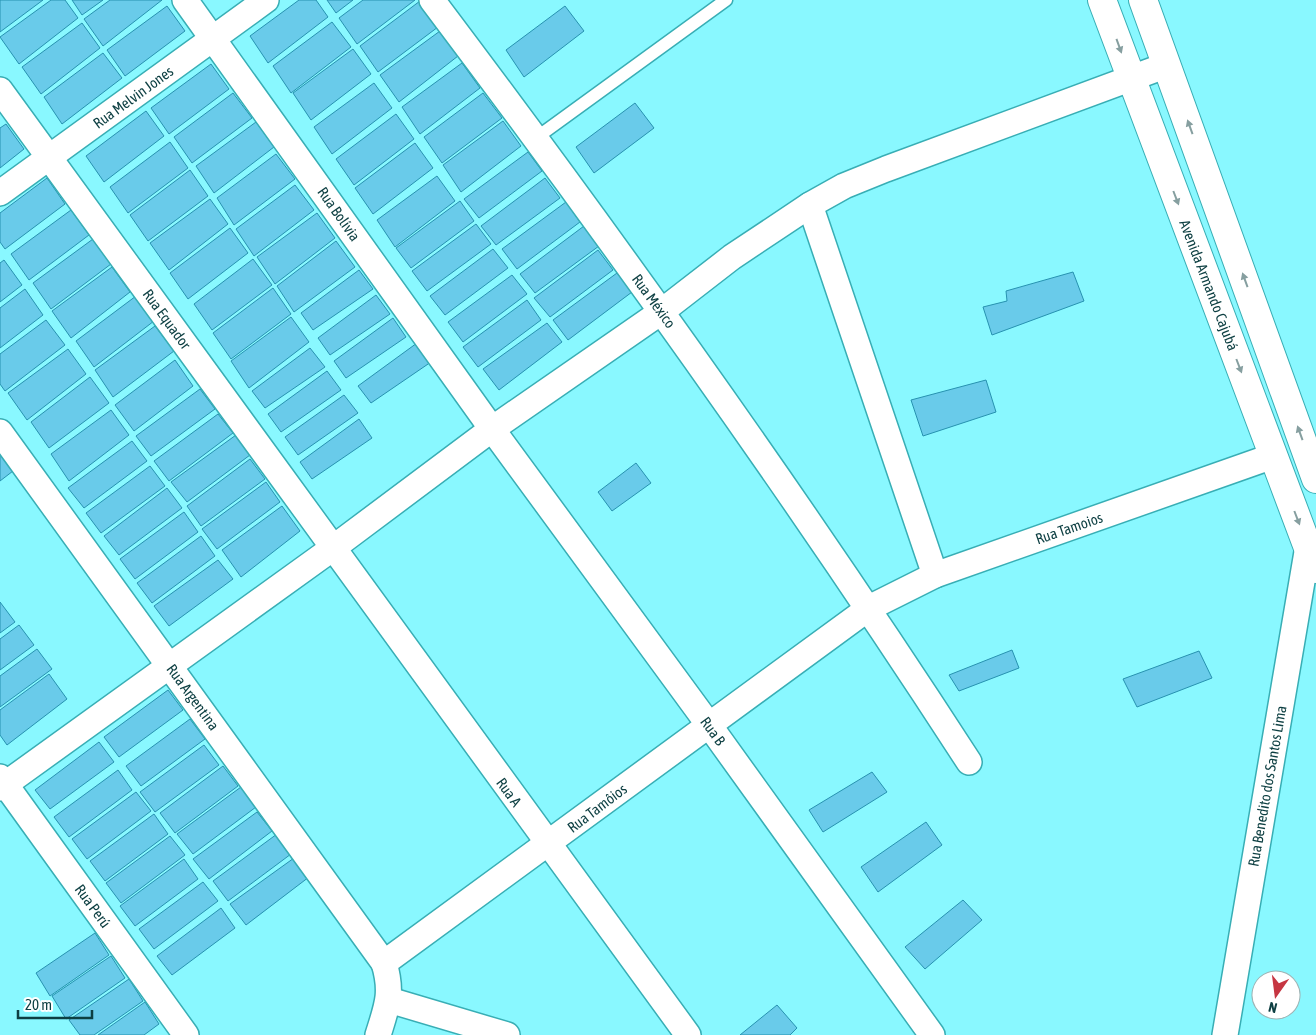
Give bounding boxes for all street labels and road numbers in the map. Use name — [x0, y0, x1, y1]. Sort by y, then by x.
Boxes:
street label: Rua Melvin Jones — [90, 62, 176, 132]
street label: Rua Bolívia — [314, 184, 364, 244]
street label: Avenida Armando Cajubá — [1176, 217, 1242, 353]
street label: Rua México — [629, 271, 679, 331]
street label: Rua Equador — [140, 286, 195, 353]
street label: Rua Tamoios — [1033, 509, 1105, 547]
street label: Rua Argentina — [163, 661, 223, 733]
street label: Rua Benedito dos Santos Lima — [1244, 704, 1290, 868]
street label: Rua B — [697, 714, 729, 748]
street label: Rua A — [493, 774, 525, 810]
street label: Rua Tamôios — [564, 780, 630, 836]
street label: Rua Perú — [72, 881, 114, 931]

